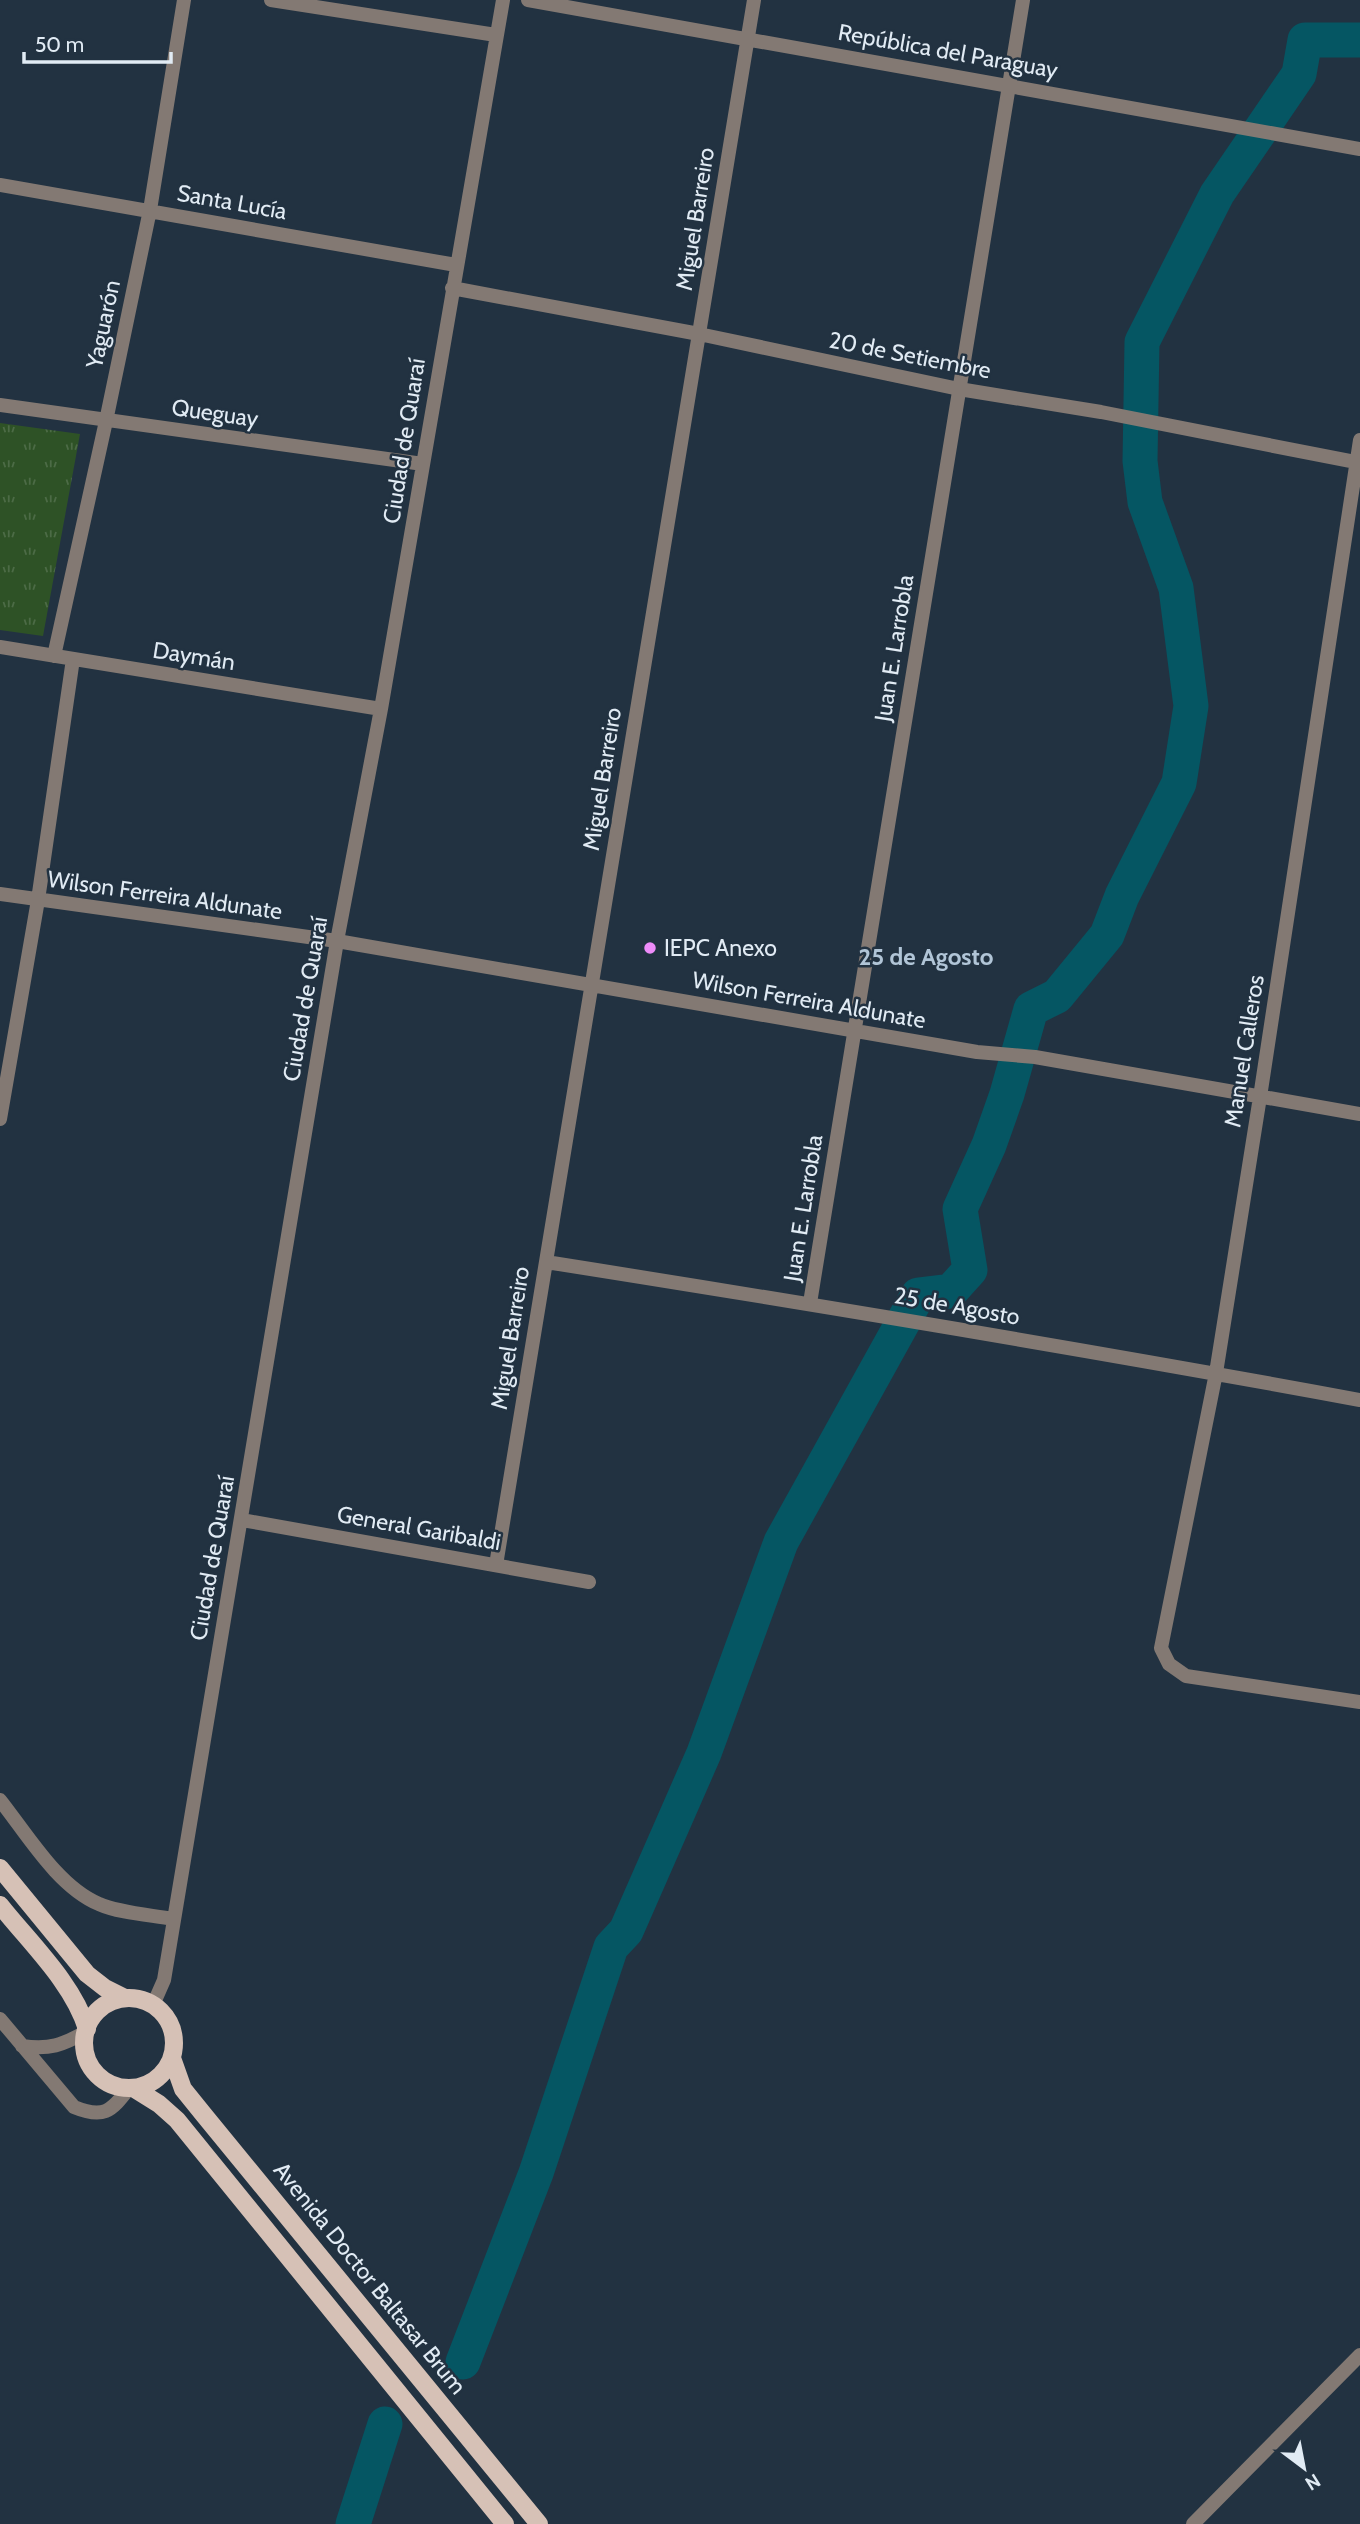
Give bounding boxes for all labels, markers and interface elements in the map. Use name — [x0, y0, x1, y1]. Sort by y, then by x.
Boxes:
street label: República del Paraguay — [836, 18, 1060, 84]
scale bar — [24, 21, 172, 65]
text: 50 m — [35, 32, 84, 57]
street label: Miguel Barreiro — [670, 145, 720, 293]
street label: Santa Lucía — [175, 179, 289, 225]
street label: Yaguarón — [80, 277, 126, 372]
street label: 20 de Setiembre — [827, 326, 994, 384]
street label: Ciudad de Quaraí — [377, 356, 431, 526]
street label: Queguay — [170, 393, 260, 433]
street label: Juan E. Larrobla — [868, 573, 919, 724]
street label: Daymán — [151, 636, 237, 676]
street label: Miguel Barreiro — [577, 705, 627, 853]
street label: Wilson Ferreira Aldunate — [46, 865, 284, 925]
street label: Ciudad de Quaraí — [277, 914, 333, 1084]
place label: IEPC Anexo — [664, 934, 777, 962]
marker: IEPC Anexo — [642, 940, 658, 956]
district label: 25 de Agosto — [859, 942, 994, 971]
street label: Wilson Ferreira Aldunate — [690, 966, 928, 1034]
street label: Manuel Calleros — [1218, 973, 1270, 1129]
street label: Juan E. Larrobla — [777, 1133, 828, 1284]
street label: Miguel Barreiro — [485, 1264, 535, 1412]
street label: 25 de Agosto — [892, 1281, 1022, 1331]
street label: Ciudad de Quaraí — [184, 1473, 240, 1643]
street label: General Garibaldi — [335, 1500, 503, 1556]
street label: Avenida Doctor Baltasar Brum — [268, 2156, 472, 2400]
north arrow — [1269, 2433, 1339, 2503]
text: N — [1301, 2469, 1325, 2495]

